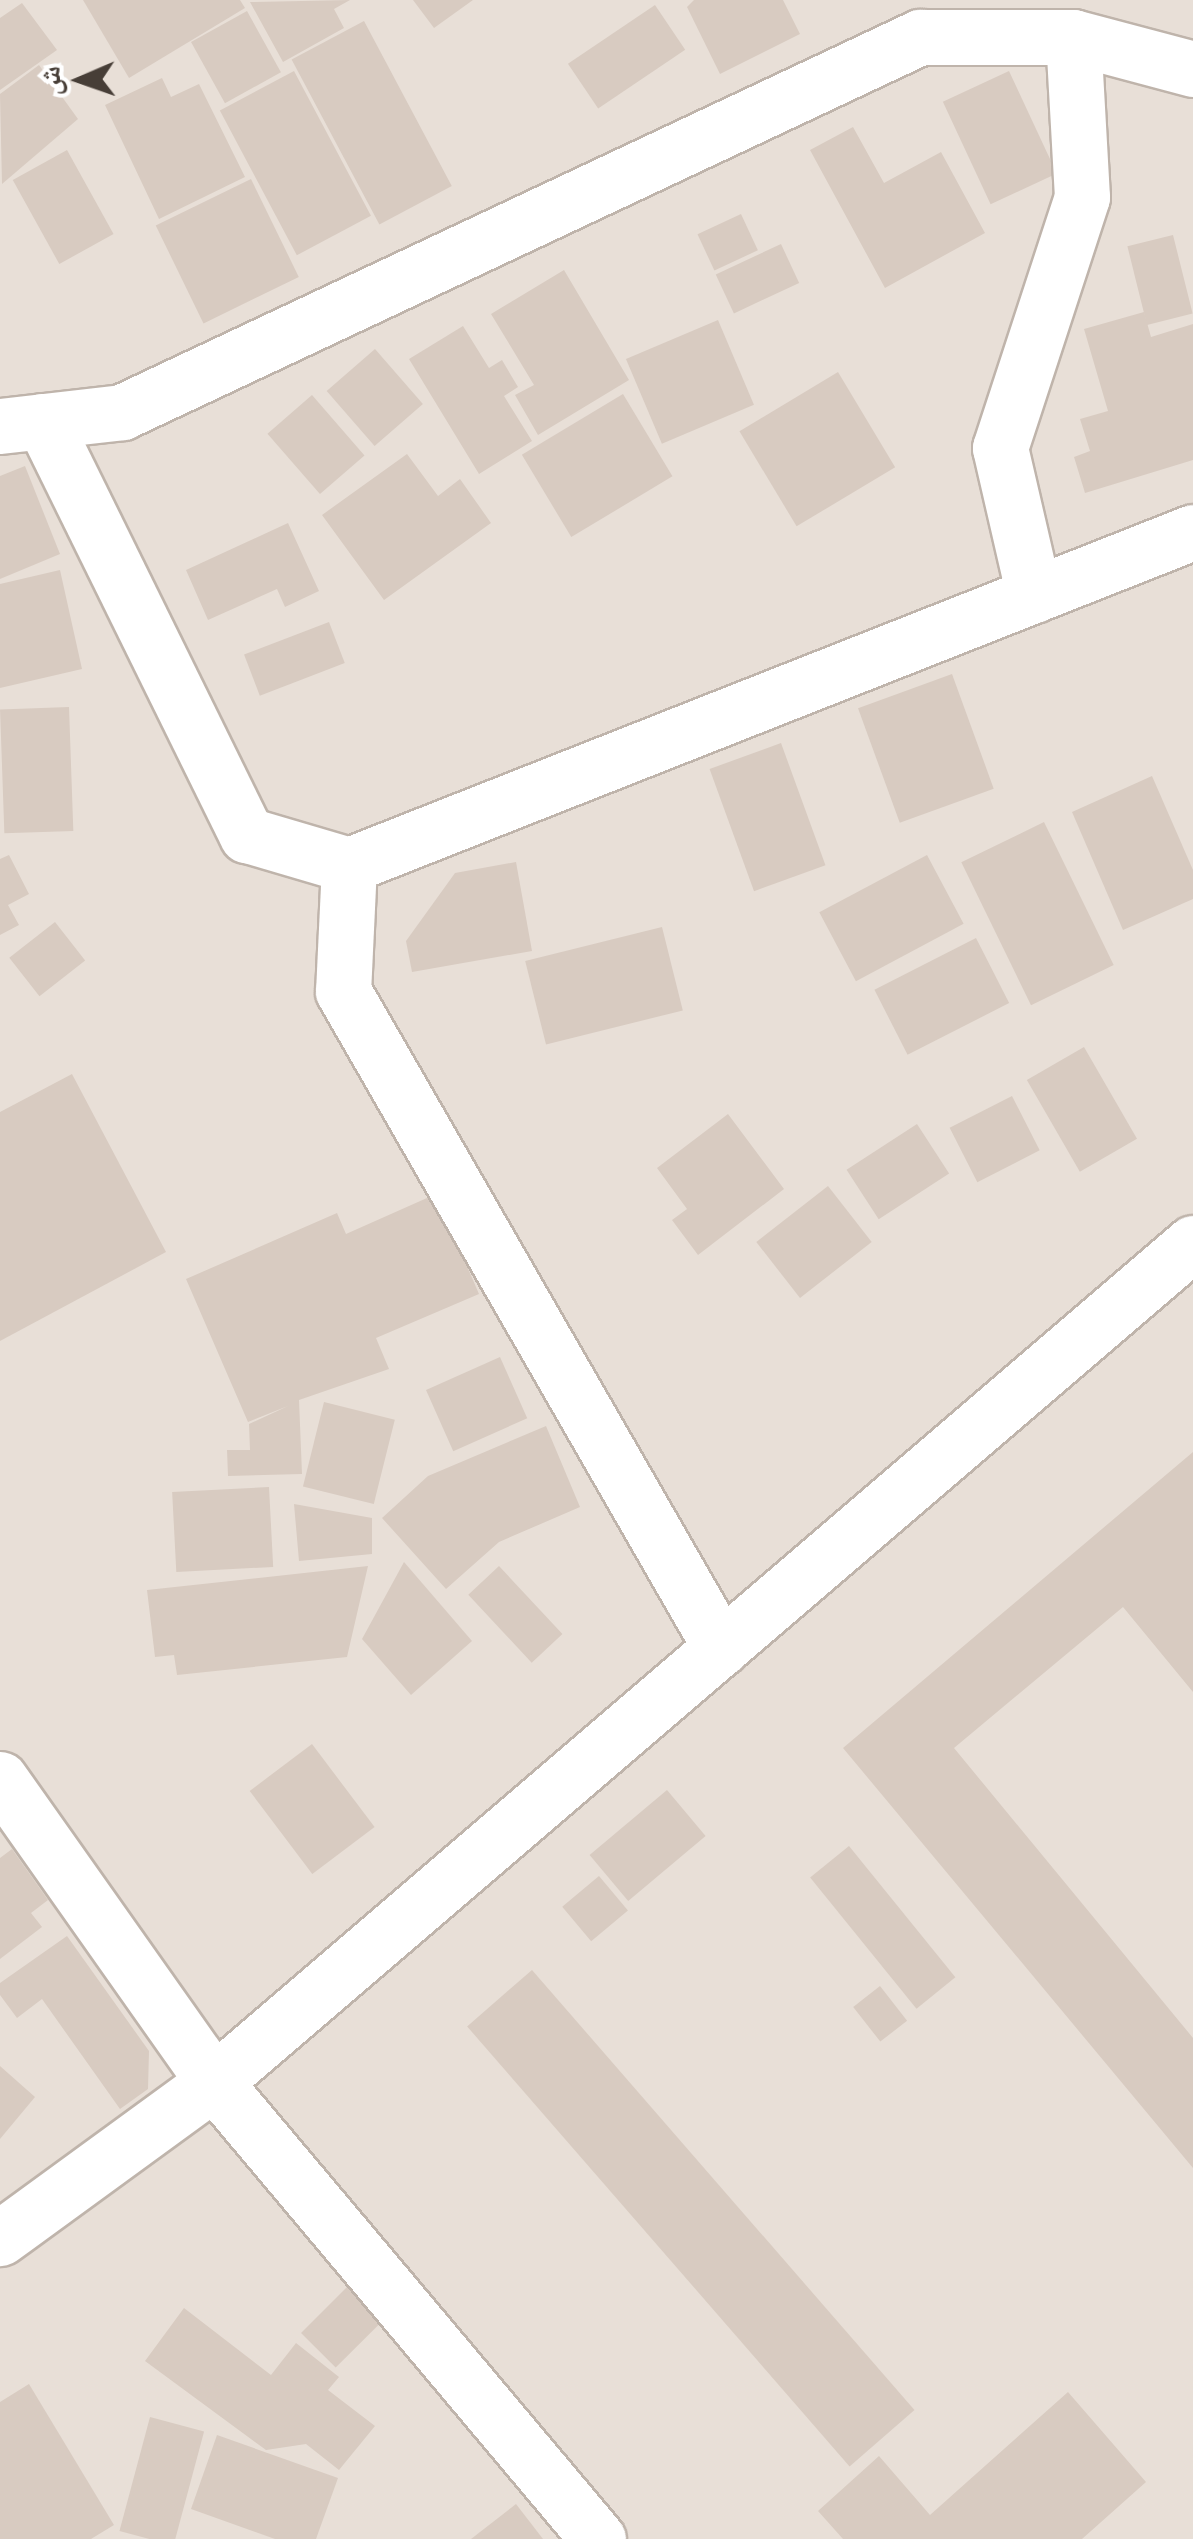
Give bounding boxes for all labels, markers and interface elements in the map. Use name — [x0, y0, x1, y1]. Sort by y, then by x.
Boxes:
north arrow — [30, 30, 130, 130]
text: ش — [31, 66, 70, 97]

